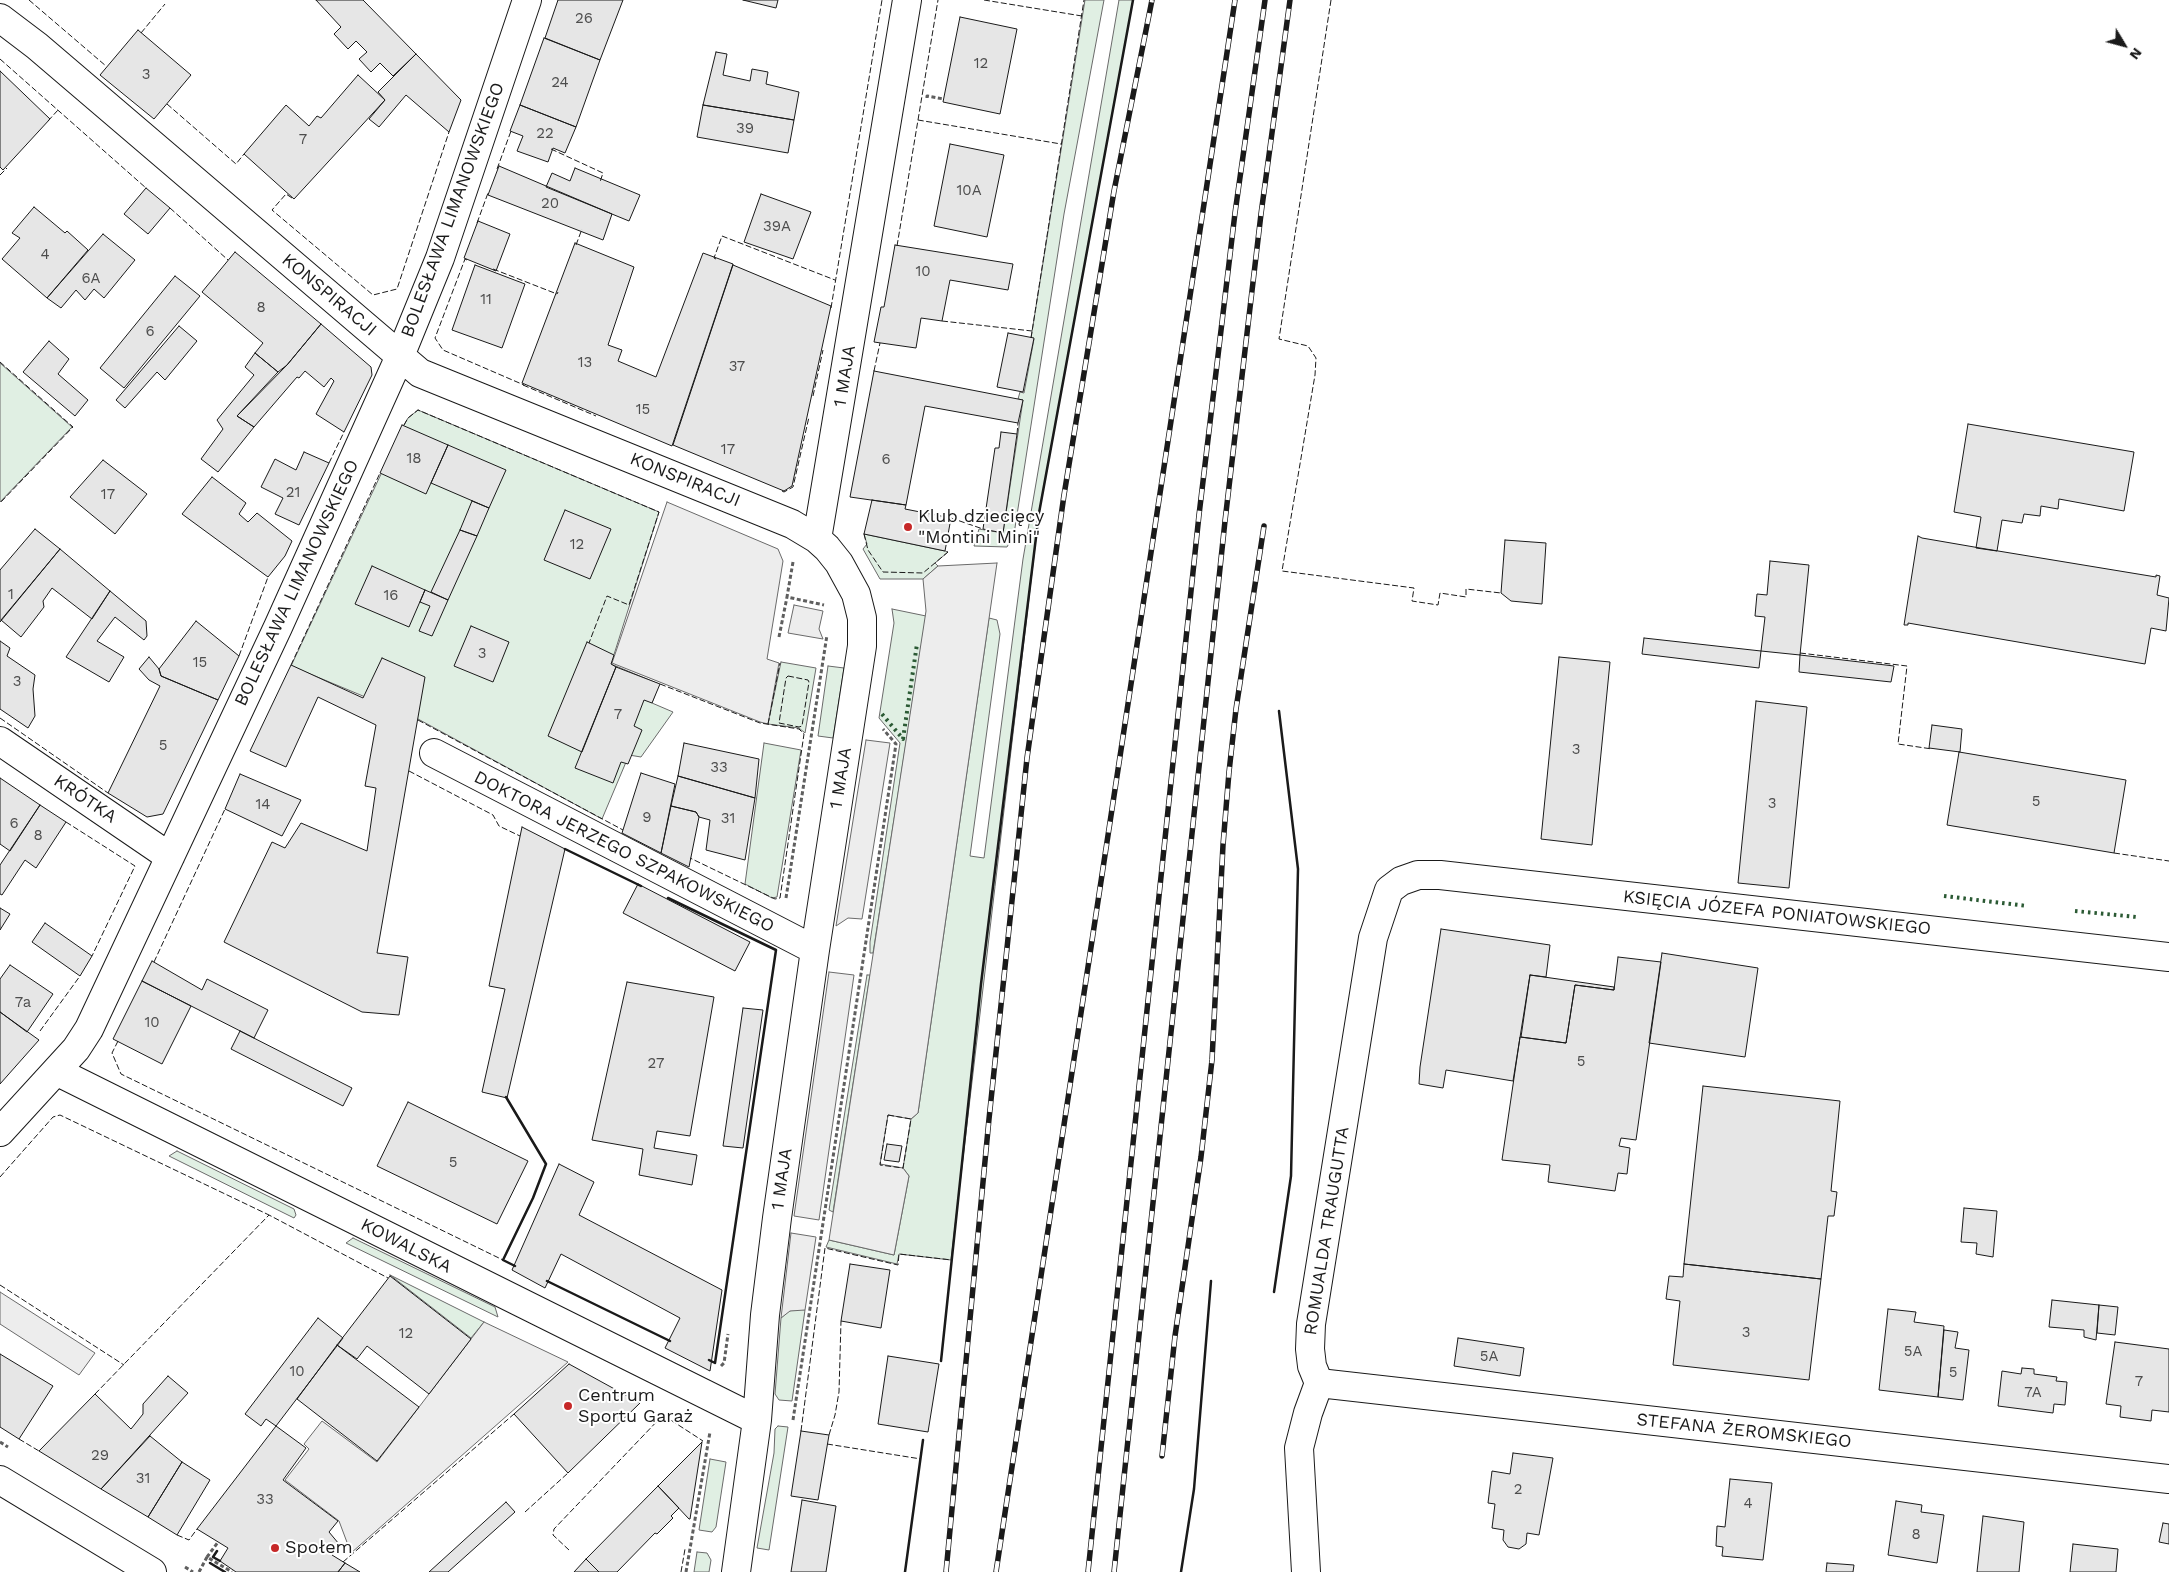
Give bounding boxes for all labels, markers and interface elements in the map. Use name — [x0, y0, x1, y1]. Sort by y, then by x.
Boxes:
house number: 26 — [575, 10, 593, 28]
north arrow — [2099, 20, 2149, 70]
text: N — [2126, 45, 2145, 63]
house number: 12 — [974, 55, 988, 73]
house number: 3 — [142, 66, 150, 84]
house number: 24 — [551, 74, 569, 92]
street label: BOLESŁAWA LIMANOWSKIEGO — [397, 80, 509, 340]
house number: 39 — [736, 120, 754, 138]
house number: 22 — [536, 125, 554, 143]
house number: 7 — [299, 131, 307, 149]
house number: 10A — [956, 182, 982, 200]
house number: 20 — [541, 195, 559, 213]
house number: 39A — [763, 218, 791, 236]
house number: 4 — [40, 246, 50, 264]
street label: KONSPIRACJI — [277, 249, 381, 341]
house number: 10 — [915, 263, 931, 281]
house number: 6A — [81, 270, 101, 288]
house number: 11 — [480, 291, 492, 309]
house number: 8 — [256, 299, 266, 317]
house number: 6 — [145, 323, 155, 341]
street label: 1 MAJA — [829, 344, 861, 408]
house number: 13 — [578, 354, 592, 372]
house number: 37 — [729, 358, 745, 376]
house number: 15 — [636, 401, 650, 419]
house number: 17 — [721, 441, 735, 459]
street label: KONSPIRACJI — [627, 448, 743, 512]
house number: 18 — [406, 450, 422, 468]
house number: 6 — [881, 451, 891, 469]
street label: BOLESŁAWA LIMANOWSKIEGO — [230, 456, 364, 710]
house number: 21 — [286, 484, 300, 502]
house number: 17 — [101, 486, 115, 504]
place label: Klub dziecięcy "Montini Mini" — [918, 506, 1044, 548]
marker: Klub dziecięcy "Montini Mini" — [902, 521, 914, 533]
house number: 12 — [570, 536, 584, 554]
house number: 1 — [8, 586, 14, 604]
house number: 16 — [384, 587, 398, 605]
house number: 3 — [478, 645, 486, 663]
house number: 15 — [193, 654, 207, 672]
house number: 3 — [13, 673, 21, 691]
house number: 7 — [614, 706, 622, 724]
house number: 5 — [159, 737, 167, 755]
house number: 3 — [1572, 741, 1580, 759]
street label: 1 MAJA — [825, 746, 857, 810]
house number: 33 — [710, 759, 728, 777]
street label: DOKTORA JERZEGO SZPAKOWSKIEGO — [470, 767, 778, 937]
street label: KRÓTKA — [49, 770, 121, 828]
house number: 5 — [2032, 793, 2040, 811]
house number: 3 — [1768, 795, 1776, 813]
house number: 14 — [255, 796, 271, 814]
house number: 9 — [642, 809, 652, 827]
house number: 31 — [721, 810, 735, 828]
house number: 6 — [9, 815, 19, 833]
house number: 8 — [33, 827, 43, 845]
street label: KSIĘCIA JÓZEFA PONIATOWSKIEGO — [1622, 886, 1932, 940]
house number: 7a — [15, 994, 31, 1012]
house number: 10 — [144, 1014, 160, 1032]
house number: 5 — [1577, 1053, 1585, 1071]
house number: 27 — [648, 1055, 664, 1073]
street label: ROMUALDA TRAUGUTTA — [1300, 1125, 1354, 1337]
street label: 1 MAJA — [767, 1147, 797, 1211]
house number: 5 — [449, 1154, 457, 1172]
street label: KOWALSKA — [357, 1214, 455, 1278]
house number: 3 — [1742, 1324, 1750, 1342]
house number: 12 — [399, 1325, 413, 1343]
house number: 5A — [1904, 1343, 1922, 1361]
house number: 5A — [1480, 1348, 1498, 1366]
house number: 10 — [289, 1363, 305, 1381]
house number: 5 — [1949, 1364, 1957, 1382]
house number: 7 — [2135, 1373, 2143, 1391]
house number: 7A — [2024, 1384, 2042, 1402]
place label: Centrum Sportu Garaż — [578, 1385, 693, 1428]
marker: Centrum Sportu Garaż — [562, 1400, 574, 1412]
street label: STEFANA ŻEROMSKIEGO — [1635, 1409, 1853, 1453]
house number: 29 — [91, 1447, 109, 1465]
house number: 31 — [136, 1470, 150, 1488]
house number: 2 — [1514, 1481, 1522, 1499]
house number: 33 — [256, 1491, 274, 1509]
house number: 4 — [1743, 1495, 1753, 1513]
house number: 8 — [1911, 1526, 1921, 1544]
place label: Społem — [285, 1537, 353, 1559]
marker: Społem — [269, 1542, 281, 1554]

